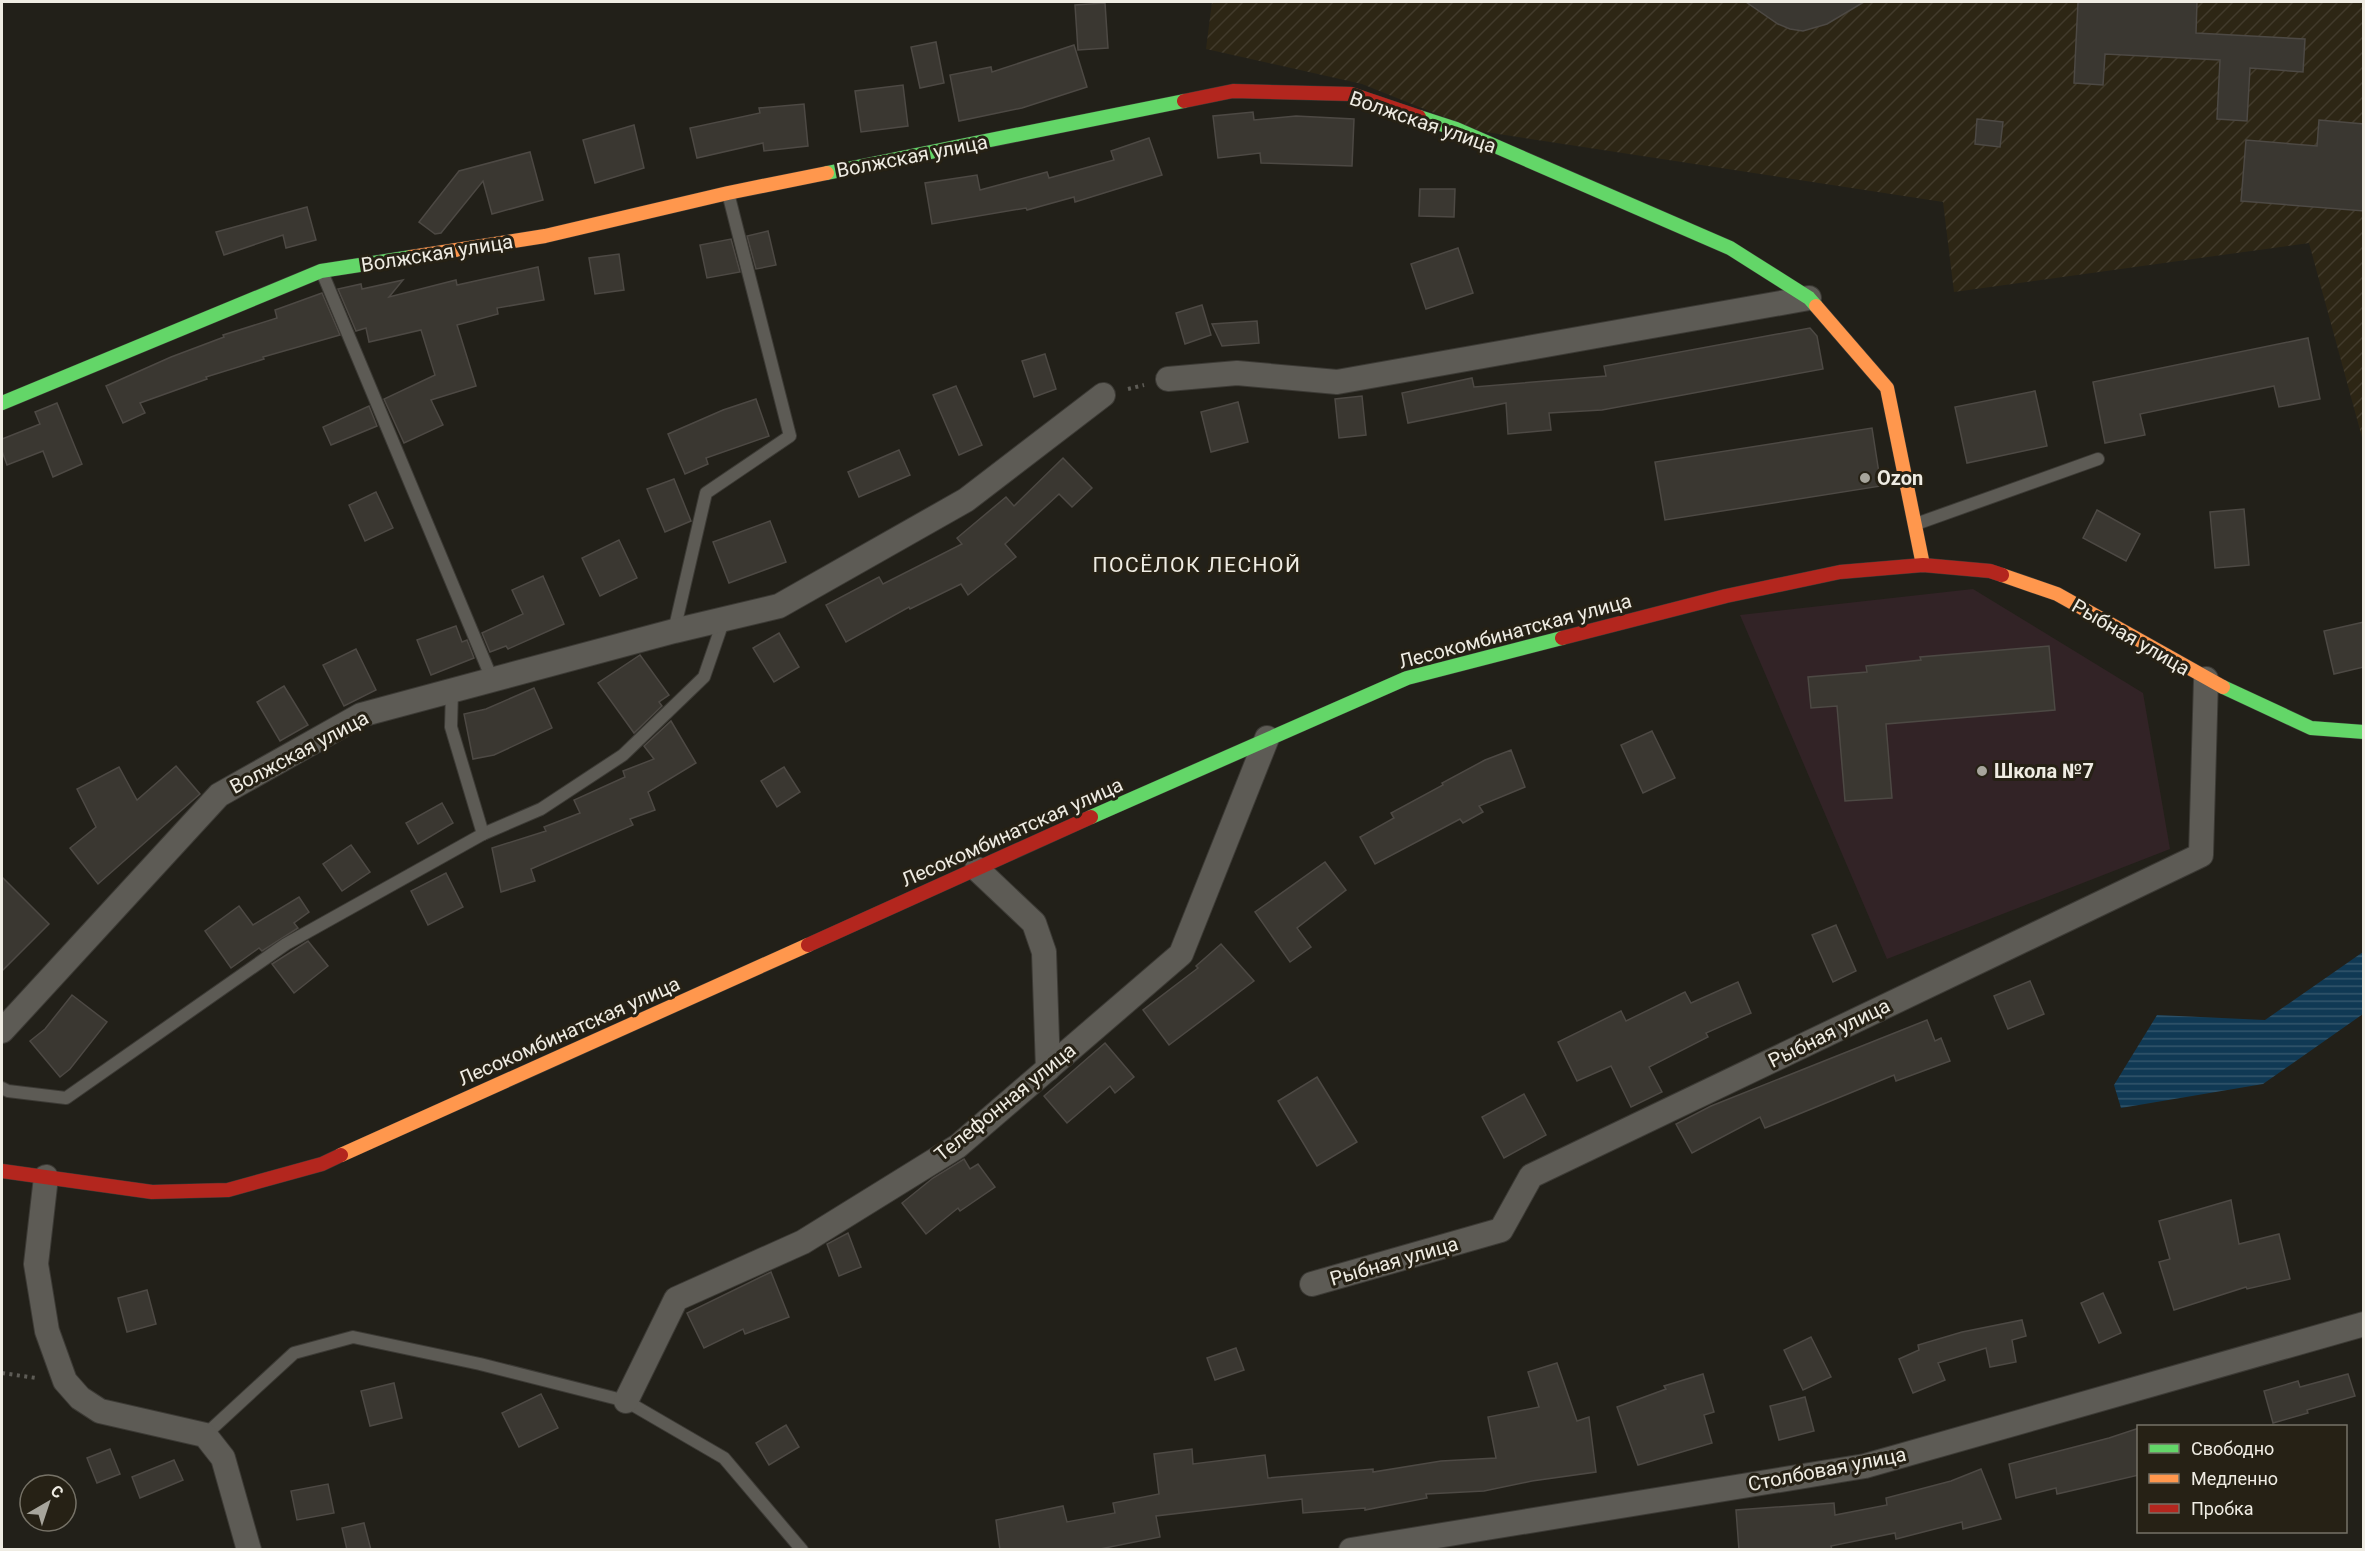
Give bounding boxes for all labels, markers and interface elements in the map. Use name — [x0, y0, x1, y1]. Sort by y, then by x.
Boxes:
street label: Волжская улица — [1347, 86, 1499, 158]
street label: Волжская улица — [834, 130, 990, 182]
street label: Волжская улица — [359, 229, 515, 277]
place label: Ozon — [1877, 466, 1923, 490]
marker: Ozon — [1858, 471, 1872, 485]
district label: ПОСЁЛОК ЛЕСНОЙ — [1093, 553, 1301, 577]
street label: Лесокомбинатская улица — [1396, 588, 1634, 674]
street label: Рыбная улица — [2068, 594, 2194, 680]
street label: Волжская улица — [226, 705, 372, 799]
place label: Школа №7 — [1994, 759, 2094, 783]
marker: Школа №7 — [1975, 764, 1989, 778]
street label: Лесокомбинатская улица — [897, 772, 1127, 892]
street label: Лесокомбинатская улица — [454, 971, 684, 1091]
street label: Рыбная улица — [1764, 993, 1894, 1073]
street label: Телефонная улица — [930, 1038, 1080, 1166]
street label: Рыбная улица — [1327, 1231, 1461, 1291]
legend — [2137, 1425, 2347, 1533]
text: Свободно — [2191, 1438, 2274, 1459]
street label: Столбовая улица — [1746, 1442, 1908, 1496]
text: Медленно — [2191, 1468, 2278, 1489]
north arrow — [18, 1473, 78, 1533]
text: С — [47, 1481, 67, 1502]
text: Пробка — [2191, 1498, 2254, 1519]

